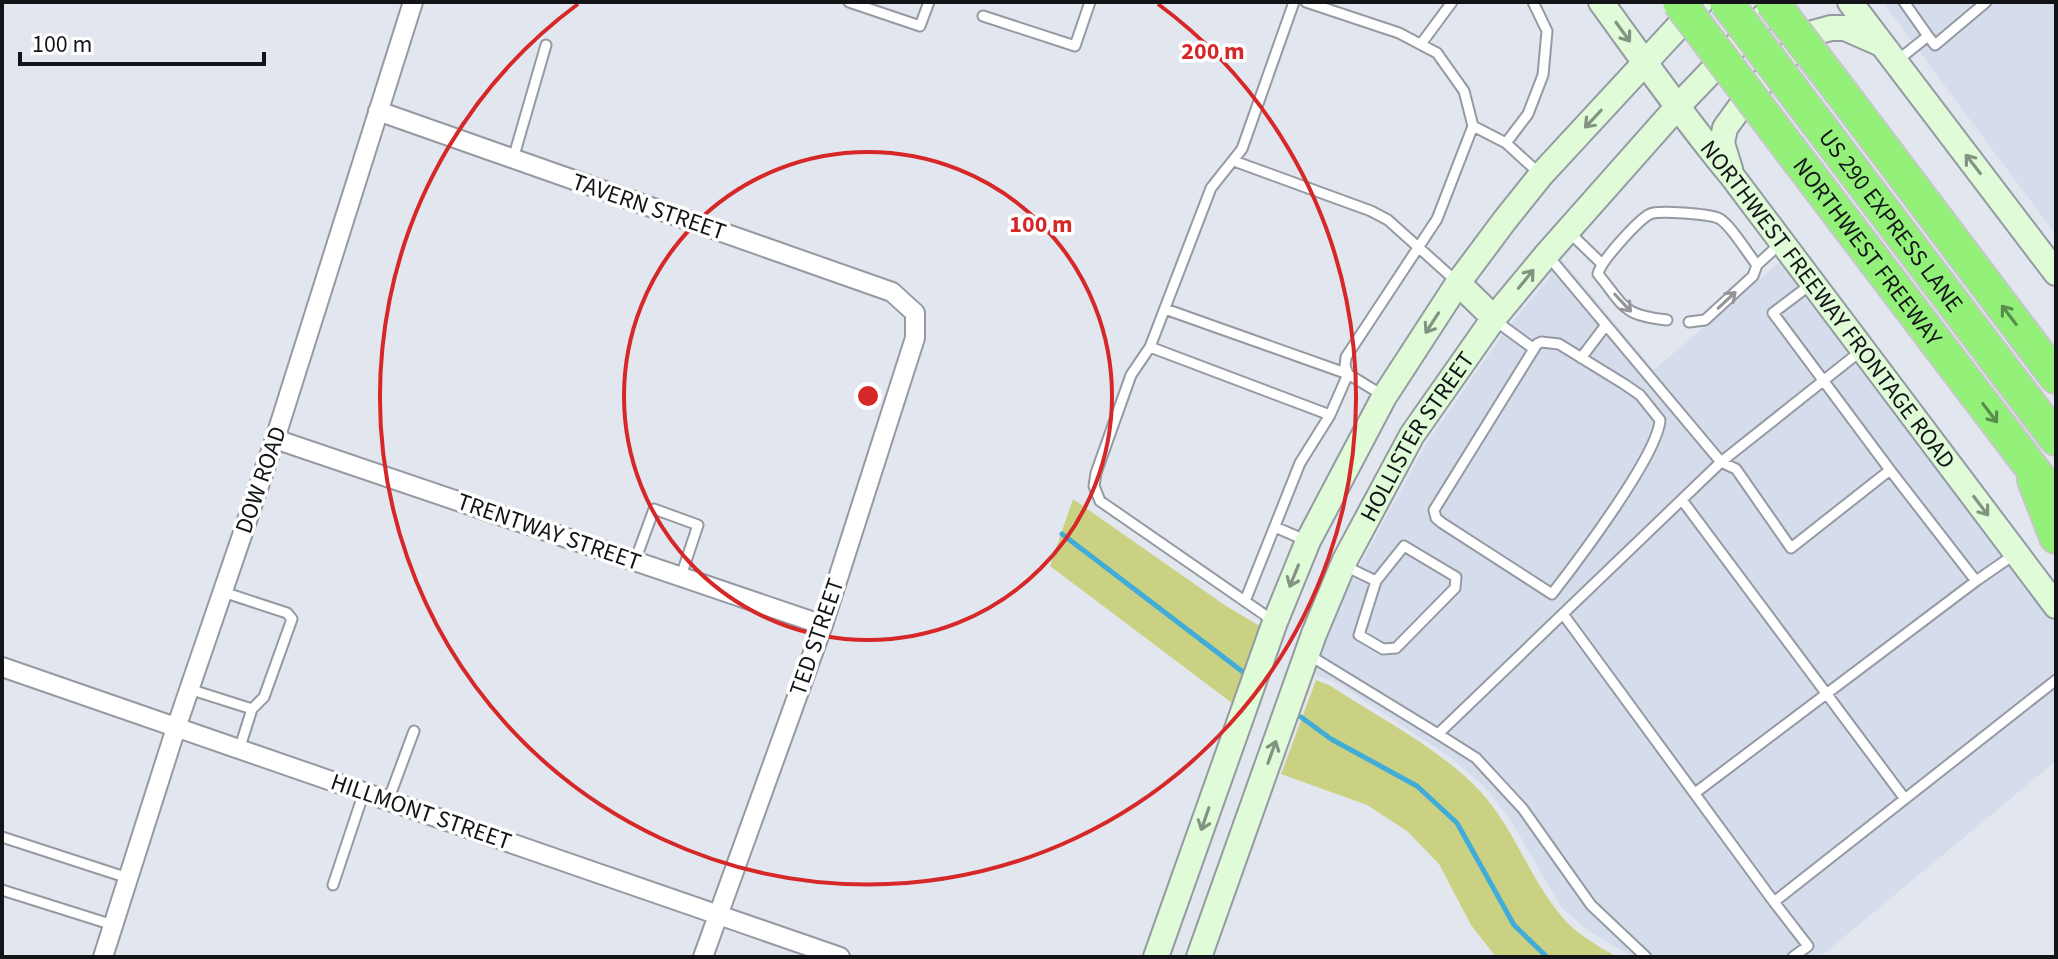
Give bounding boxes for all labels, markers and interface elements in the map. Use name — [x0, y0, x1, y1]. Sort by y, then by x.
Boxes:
scale bar — [20, 16, 264, 66]
one-way arrow — [1615, 21, 1631, 43]
text: 100 m — [32, 27, 92, 62]
text: 200 m — [1181, 34, 1245, 69]
one-way arrow — [1584, 109, 1602, 129]
street label: US 290 EXPRESS LANE — [1810, 122, 1972, 319]
street label: NORTHWEST FREEWAY FRONTAGE ROAD — [1692, 132, 1964, 476]
street label: NORTHWEST FREEWAY — [1785, 150, 1951, 354]
one-way arrow — [1965, 154, 1982, 176]
street label: TAVERN STREET — [567, 164, 731, 250]
text: 100 m — [1009, 207, 1073, 242]
one-way arrow — [1517, 269, 1535, 290]
one-way arrow — [1716, 291, 1736, 309]
one-way arrow — [1613, 293, 1632, 313]
one-way arrow — [2001, 305, 2018, 326]
one-way arrow — [1424, 311, 1440, 334]
street label: HOLLISTER STREET — [1351, 344, 1483, 528]
centre of rings — [854, 382, 882, 410]
one-way arrow — [1982, 402, 1999, 423]
street label: DOW ROAD — [226, 422, 296, 538]
street label: TRENTWAY STREET — [452, 484, 646, 580]
one-way arrow — [1972, 495, 1989, 517]
one-way arrow — [1286, 563, 1301, 587]
street label: TED STREET — [781, 573, 853, 700]
one-way arrow — [1266, 739, 1281, 764]
street label: HILLMONT STREET — [326, 765, 516, 859]
one-way arrow — [1196, 807, 1211, 832]

